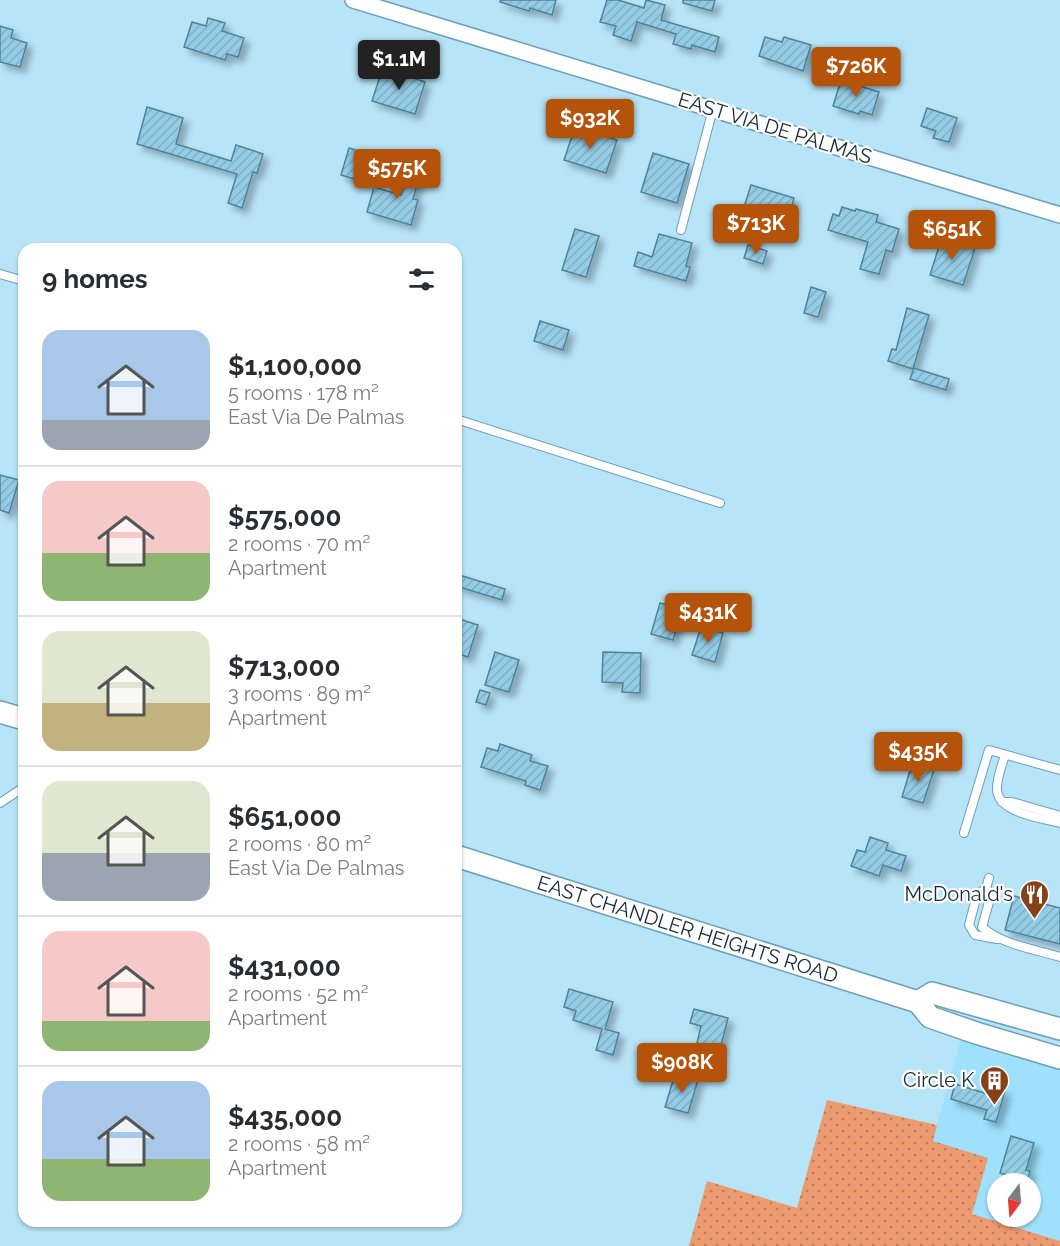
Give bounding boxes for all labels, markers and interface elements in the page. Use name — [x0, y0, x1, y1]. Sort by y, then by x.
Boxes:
pin: $1.1M — [357, 40, 441, 91]
text: $1.1M — [372, 47, 426, 71]
pin: $726K — [814, 47, 898, 98]
text: $726K — [826, 54, 886, 78]
street label: EAST VIA DE PALMAS — [675, 87, 875, 169]
pin: $932K — [548, 99, 632, 150]
text: $932K — [560, 106, 620, 130]
pin: $575K — [355, 149, 439, 200]
text: $575K — [367, 156, 427, 180]
pin: $713K — [714, 204, 798, 255]
pin: $651K — [910, 210, 994, 261]
text: $713K — [727, 211, 785, 235]
text: $651K — [922, 217, 982, 241]
icon: filters — [405, 263, 438, 296]
text: 9 homes — [42, 264, 148, 294]
text: $1,100,000 — [228, 351, 362, 381]
icon: home — [90, 354, 162, 426]
text: 5 rooms · 178 m² — [228, 381, 379, 405]
text: East Via De Palmas — [228, 405, 405, 429]
text: $575,000 — [228, 502, 341, 532]
icon: home — [90, 505, 162, 577]
text: 2 rooms · 70 m² — [228, 532, 370, 556]
text: Apartment — [228, 556, 327, 580]
pin: $431K — [666, 593, 750, 644]
text: $431K — [679, 600, 737, 624]
text: $713,000 — [228, 652, 340, 682]
icon: home — [90, 655, 162, 727]
text: 3 rooms · 89 m² — [228, 682, 371, 706]
text: Apartment — [228, 706, 327, 730]
pin: $435K — [876, 732, 960, 783]
text: $435K — [888, 739, 948, 763]
text: $651,000 — [228, 802, 341, 832]
icon: home — [90, 805, 162, 877]
text: 2 rooms · 80 m² — [228, 832, 371, 856]
text: East Via De Palmas — [228, 856, 405, 880]
street label: EAST CHANDLER HEIGHTS ROAD — [534, 870, 841, 988]
restaurant icon: McDonald's — [1018, 878, 1050, 920]
place label: McDonald's — [905, 882, 1013, 906]
text: $431,000 — [228, 952, 341, 982]
icon: home — [90, 955, 162, 1027]
text: 2 rooms · 52 m² — [228, 982, 369, 1006]
text: Apartment — [228, 1006, 327, 1030]
pin: $908K — [640, 1043, 724, 1094]
text: $908K — [651, 1050, 713, 1074]
building icon: Circle K — [979, 1064, 1011, 1106]
place label: Circle K — [903, 1068, 974, 1092]
text: $435,000 — [228, 1102, 342, 1132]
icon: home — [90, 1105, 162, 1177]
text: 2 rooms · 58 m² — [228, 1132, 370, 1156]
text: Apartment — [228, 1156, 327, 1180]
north arrow — [987, 1173, 1041, 1227]
map controls — [987, 1173, 1041, 1227]

